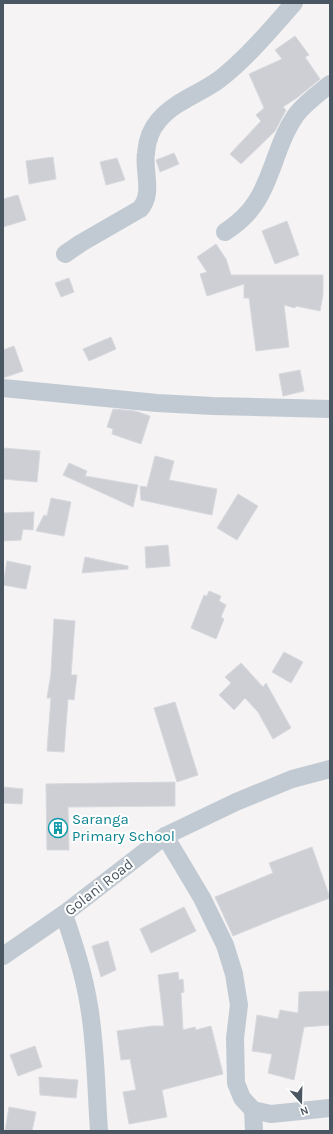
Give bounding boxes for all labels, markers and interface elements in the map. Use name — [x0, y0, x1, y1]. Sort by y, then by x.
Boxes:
place label: Saranga Primary School — [72, 810, 175, 845]
building icon: Saranga Primary School — [47, 817, 69, 839]
street label: Golani Road — [61, 855, 137, 919]
north arrow — [281, 1082, 321, 1122]
text: N — [298, 1103, 310, 1118]

